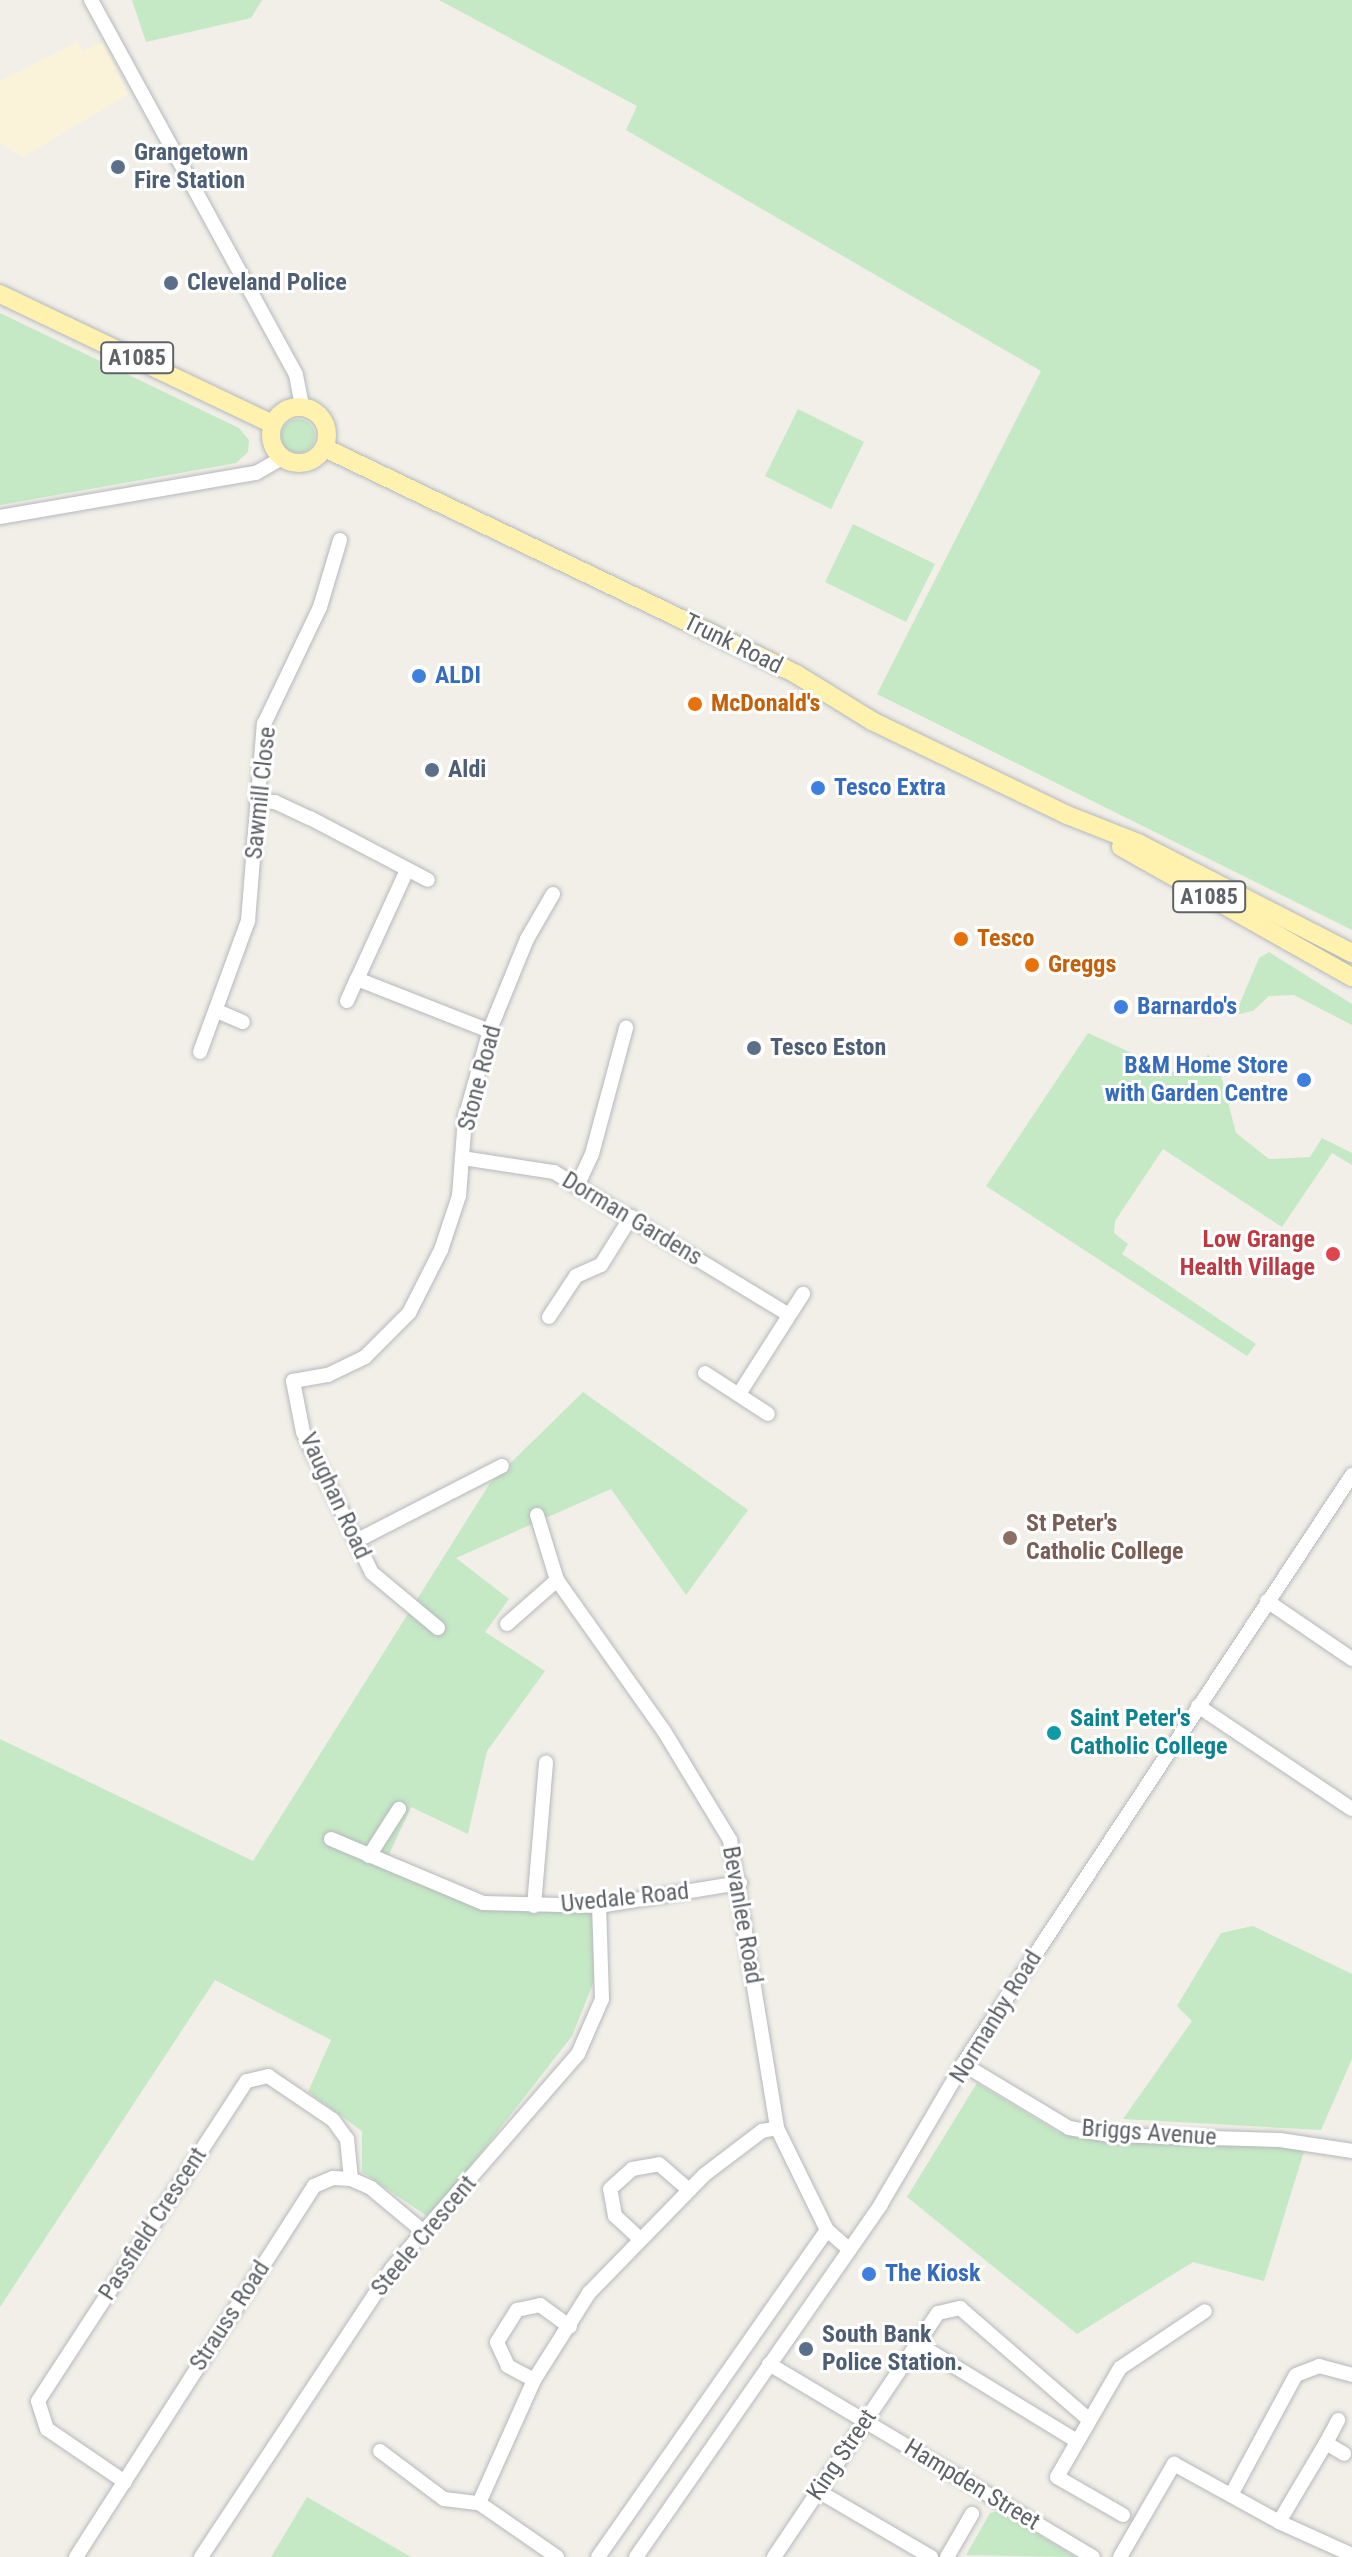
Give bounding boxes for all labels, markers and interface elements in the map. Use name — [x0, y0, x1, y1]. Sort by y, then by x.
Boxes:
place label: Grangetown Fire Station — [134, 139, 248, 195]
marker: Grangetown Fire Station — [109, 158, 127, 176]
place label: Cleveland Police — [187, 269, 347, 297]
marker: Cleveland Police — [162, 274, 180, 292]
road number: A1085 — [99, 340, 175, 376]
street label: Trunk Road — [679, 608, 787, 680]
place label: ALDI — [435, 662, 481, 690]
marker: ALDI — [410, 667, 428, 685]
place label: McDonald's — [711, 690, 820, 718]
marker: McDonald's — [686, 695, 704, 713]
street label: Sawmill Close — [240, 725, 282, 861]
place label: Aldi — [448, 756, 486, 784]
marker: Aldi — [423, 761, 441, 779]
place label: Tesco Extra — [834, 774, 946, 802]
marker: Tesco Extra — [809, 779, 827, 797]
road number: A1085 — [1171, 879, 1247, 915]
place label: Tesco — [977, 925, 1034, 953]
marker: Tesco — [952, 930, 970, 948]
place label: Greggs — [1048, 951, 1116, 979]
marker: Greggs — [1023, 956, 1041, 974]
place label: Barnardo's — [1137, 993, 1237, 1021]
marker: Barnardo's — [1112, 998, 1130, 1016]
street label: Stone Road — [452, 1022, 508, 1134]
place label: Tesco Eston — [770, 1034, 886, 1062]
marker: Tesco Eston — [745, 1039, 763, 1057]
place label: B&M Home Store with Garden Centre — [1105, 1052, 1288, 1108]
marker: B&M Home Store with Garden Centre — [1295, 1071, 1313, 1089]
street label: Dorman Gardens — [557, 1166, 707, 1272]
place label: Low Grange Health Village — [1180, 1226, 1315, 1282]
marker: Low Grange Health Village — [1322, 1243, 1344, 1265]
street label: Vaughan Road — [293, 1428, 377, 1564]
place label: St Peter's Catholic College — [1026, 1510, 1184, 1566]
marker: St Peter's Catholic College — [1001, 1529, 1019, 1547]
place label: Saint Peter's Catholic College — [1070, 1705, 1228, 1761]
marker: Saint Peter's Catholic College — [1045, 1724, 1063, 1742]
street label: Bevanlee Road — [716, 1844, 768, 1986]
street label: Uvedale Road — [559, 1877, 691, 1919]
street label: Normanby Road — [944, 1945, 1048, 2089]
street label: Briggs Avenue — [1081, 2114, 1217, 2152]
street label: Passfield Crescent — [93, 2142, 213, 2306]
street label: Steele Crescent — [365, 2170, 483, 2302]
street label: Strauss Road — [184, 2256, 276, 2376]
place label: The Kiosk — [885, 2260, 980, 2288]
marker: The Kiosk — [860, 2265, 878, 2283]
place label: South Bank Police Station. — [822, 2321, 963, 2377]
marker: South Bank Police Station. — [797, 2340, 815, 2358]
street label: King Street — [801, 2404, 883, 2506]
street label: Hampden Street — [899, 2433, 1045, 2537]

